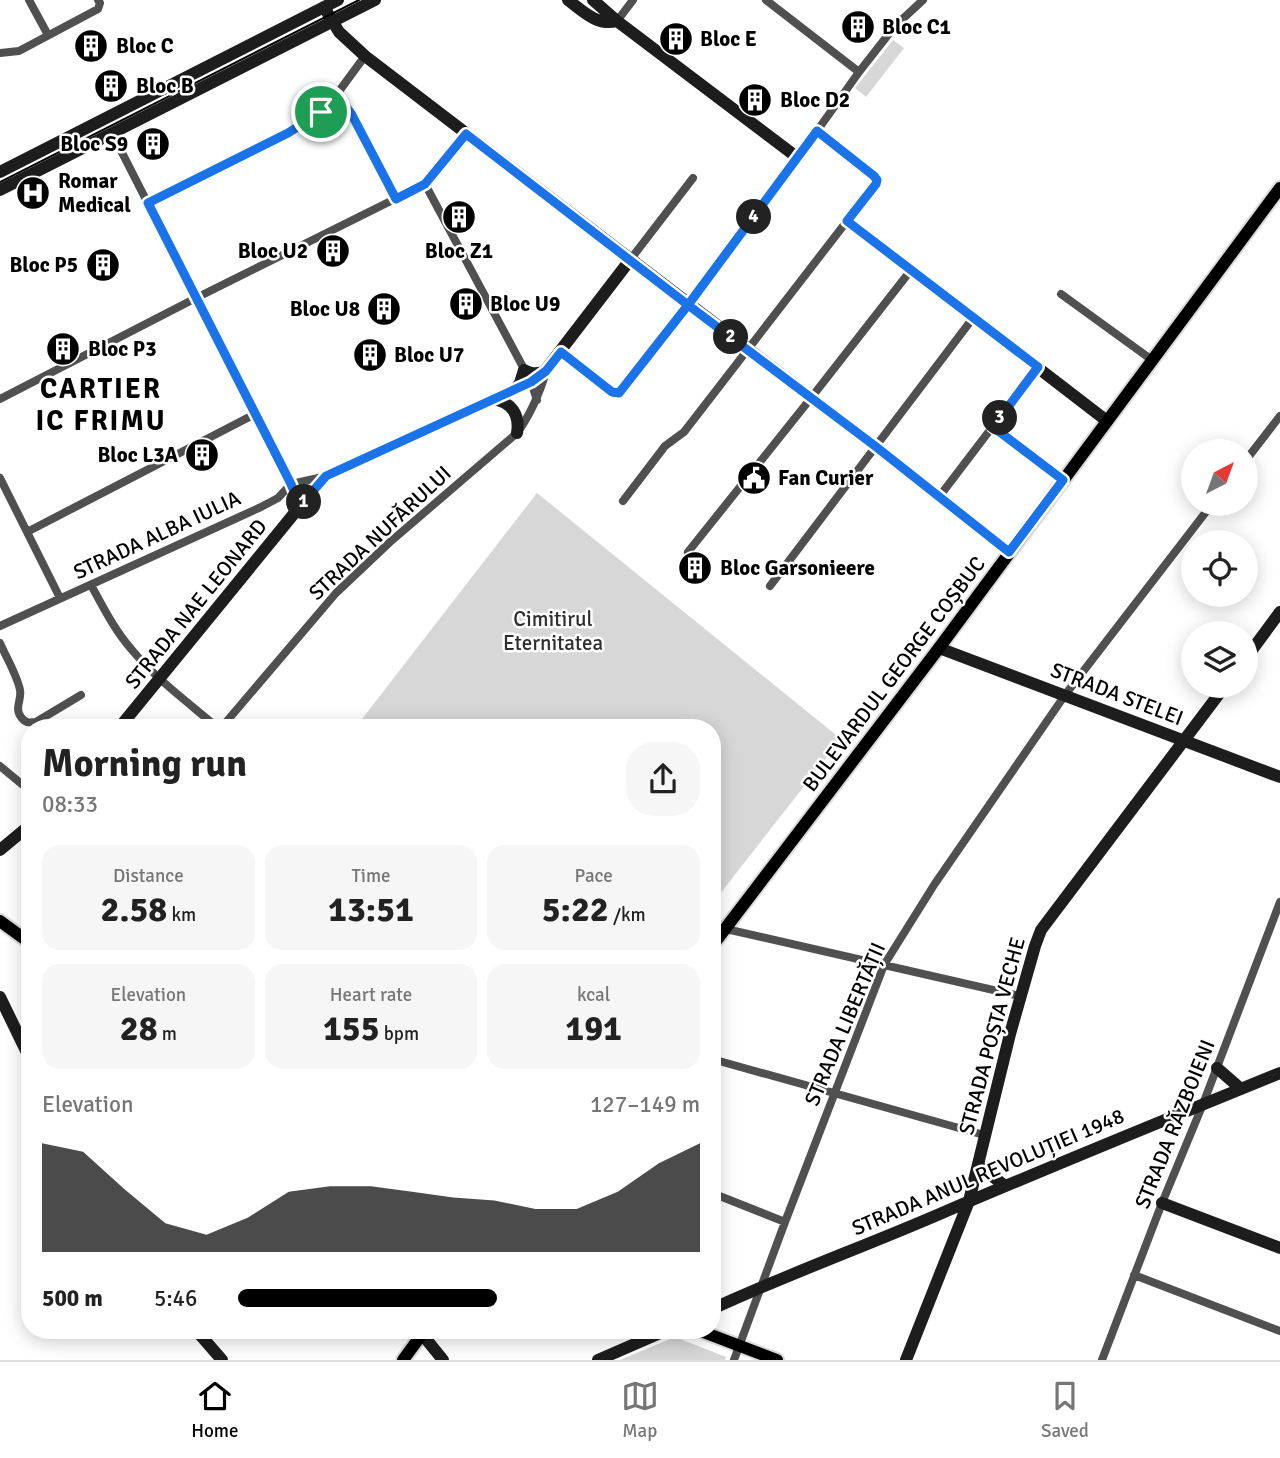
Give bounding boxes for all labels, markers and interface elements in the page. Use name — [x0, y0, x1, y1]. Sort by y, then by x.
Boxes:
building icon: Bloc C1 — [839, 8, 877, 46]
place label: Bloc C1 — [882, 14, 951, 40]
building icon: Bloc E — [657, 20, 695, 58]
place label: Bloc E — [700, 26, 757, 52]
building icon: Bloc C — [72, 27, 110, 65]
place label: Bloc C — [116, 33, 174, 59]
building icon: Bloc B — [92, 67, 130, 105]
place label: Bloc B — [136, 73, 194, 99]
building icon: Bloc D2 — [736, 81, 774, 119]
pin — [291, 82, 351, 142]
place label: Bloc D2 — [780, 87, 850, 113]
icon: arrive — [302, 93, 340, 131]
building icon: Bloc S9 — [134, 125, 172, 163]
place label: Bloc S9 — [60, 131, 128, 157]
place label: Romar Medical — [58, 168, 131, 218]
hospital icon: Romar Medical — [14, 174, 52, 212]
building icon: Bloc Z1 — [440, 198, 478, 236]
pin: 4 — [736, 200, 772, 234]
text: 4 — [748, 204, 759, 228]
building icon: Bloc U2 — [314, 232, 352, 270]
place label: Bloc U2 — [238, 238, 308, 264]
place label: Bloc Z1 — [425, 238, 493, 264]
building icon: Bloc P5 — [84, 246, 122, 284]
place label: Bloc P5 — [9, 252, 78, 278]
building icon: Bloc U9 — [447, 285, 485, 323]
building icon: Bloc U8 — [365, 290, 403, 328]
place label: Bloc U9 — [490, 291, 560, 317]
place label: Bloc U8 — [290, 296, 360, 322]
pin: 2 — [714, 320, 748, 354]
text: 2 — [725, 324, 736, 348]
building icon: Bloc P3 — [44, 330, 82, 368]
place label: Bloc P3 — [88, 336, 157, 362]
building icon: Bloc U7 — [351, 336, 389, 374]
place label: Bloc U7 — [394, 342, 464, 368]
district label: CARTIER IC FRIMU — [35, 372, 167, 438]
pin: 3 — [982, 400, 1018, 436]
text: 3 — [994, 405, 1005, 429]
building icon: Bloc L3A — [183, 436, 221, 474]
north arrow — [1181, 439, 1258, 516]
map controls — [1181, 439, 1258, 698]
place label: Bloc L3A — [97, 442, 179, 468]
public building icon: Fan Curier — [735, 459, 773, 497]
street label: STRADA NUFĂRULUI — [303, 460, 457, 606]
place label: Fan Curier — [778, 465, 874, 491]
pin: 1 — [286, 484, 322, 520]
street label: STRADA ALBA IULIA — [69, 485, 245, 585]
text: 1 — [298, 489, 309, 513]
street label: STRADA NAE LEONARD — [120, 514, 272, 694]
button: locate — [1181, 530, 1258, 607]
building icon: Bloc Garsonieere — [676, 549, 714, 587]
street label: BULEVARDUL GEORGE COȘBUC — [797, 551, 991, 797]
place label: Bloc Garsonieere — [720, 555, 875, 581]
park label: Cimitirul Eternitatea — [503, 606, 603, 656]
button: layers — [1181, 621, 1258, 698]
street label: STRADA STELEI — [1047, 657, 1187, 731]
text: Morning run — [42, 740, 247, 787]
button: share — [626, 742, 700, 816]
text: 08:33 — [42, 790, 98, 819]
text: Distance — [113, 864, 184, 888]
text: Time — [351, 864, 391, 888]
text: Pace — [575, 864, 613, 888]
text: 2.58 — [101, 888, 167, 931]
text: 13:51 — [328, 888, 414, 931]
text: 5:22 — [542, 888, 609, 931]
text: km — [167, 903, 196, 927]
text: /km — [609, 903, 646, 927]
street label: STRADA POȘTA VECHE — [953, 934, 1031, 1138]
street label: STRADA LIBERTĂȚII — [799, 938, 891, 1110]
text: Elevation — [110, 983, 186, 1007]
text: Heart rate — [330, 983, 412, 1007]
text: kcal — [577, 983, 610, 1007]
text: 28 — [120, 1007, 158, 1050]
text: 155 — [323, 1007, 380, 1050]
text: 191 — [565, 1007, 622, 1050]
text: m — [158, 1022, 177, 1046]
text: bpm — [380, 1022, 419, 1046]
street label: STRADA RĂZBOIENI — [1129, 1036, 1221, 1212]
text: Elevation — [42, 1090, 134, 1119]
text: 127–149 m — [590, 1090, 700, 1119]
street label: STRADA ANUL REVOLUȚIEI 1948 — [848, 1103, 1128, 1241]
text: 500 m — [42, 1284, 103, 1313]
text: 5:46 — [154, 1284, 197, 1313]
tab: Home — [191, 1377, 238, 1443]
tab: Map — [621, 1377, 659, 1443]
tab: Saved — [1041, 1377, 1089, 1443]

